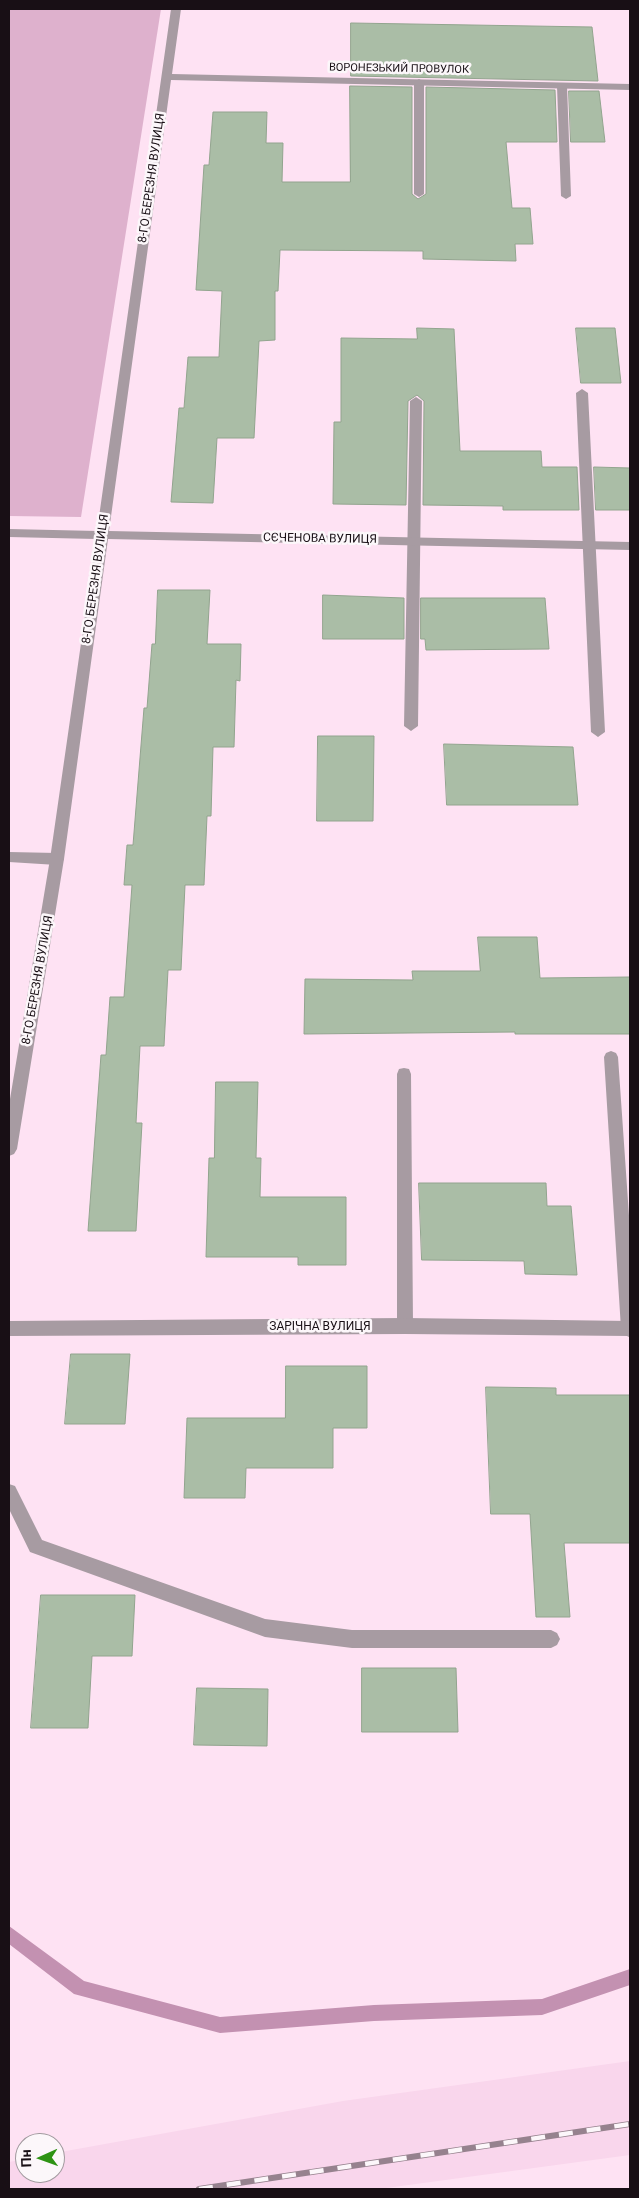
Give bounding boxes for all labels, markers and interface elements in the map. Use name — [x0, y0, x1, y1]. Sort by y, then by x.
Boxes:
street label: ВОРОНЕЗЬКИЙ ПРОВУЛОК — [329, 61, 469, 77]
street label: 8-ГО БЕРЕЗНЯ ВУЛИЦЯ — [136, 112, 168, 244]
street label: 8-ГО БЕРЕЗНЯ ВУЛИЦЯ — [80, 513, 112, 645]
street label: СЄЧЕНОВА ВУЛИЦЯ — [263, 531, 377, 547]
street label: 8-ГО БЕРЕЗНЯ ВУЛИЦЯ — [20, 914, 56, 1046]
street label: ЗАРІЧНА ВУЛИЦЯ — [269, 1320, 371, 1334]
north arrow — [15, 2133, 65, 2183]
text: Пн — [18, 2149, 34, 2168]

